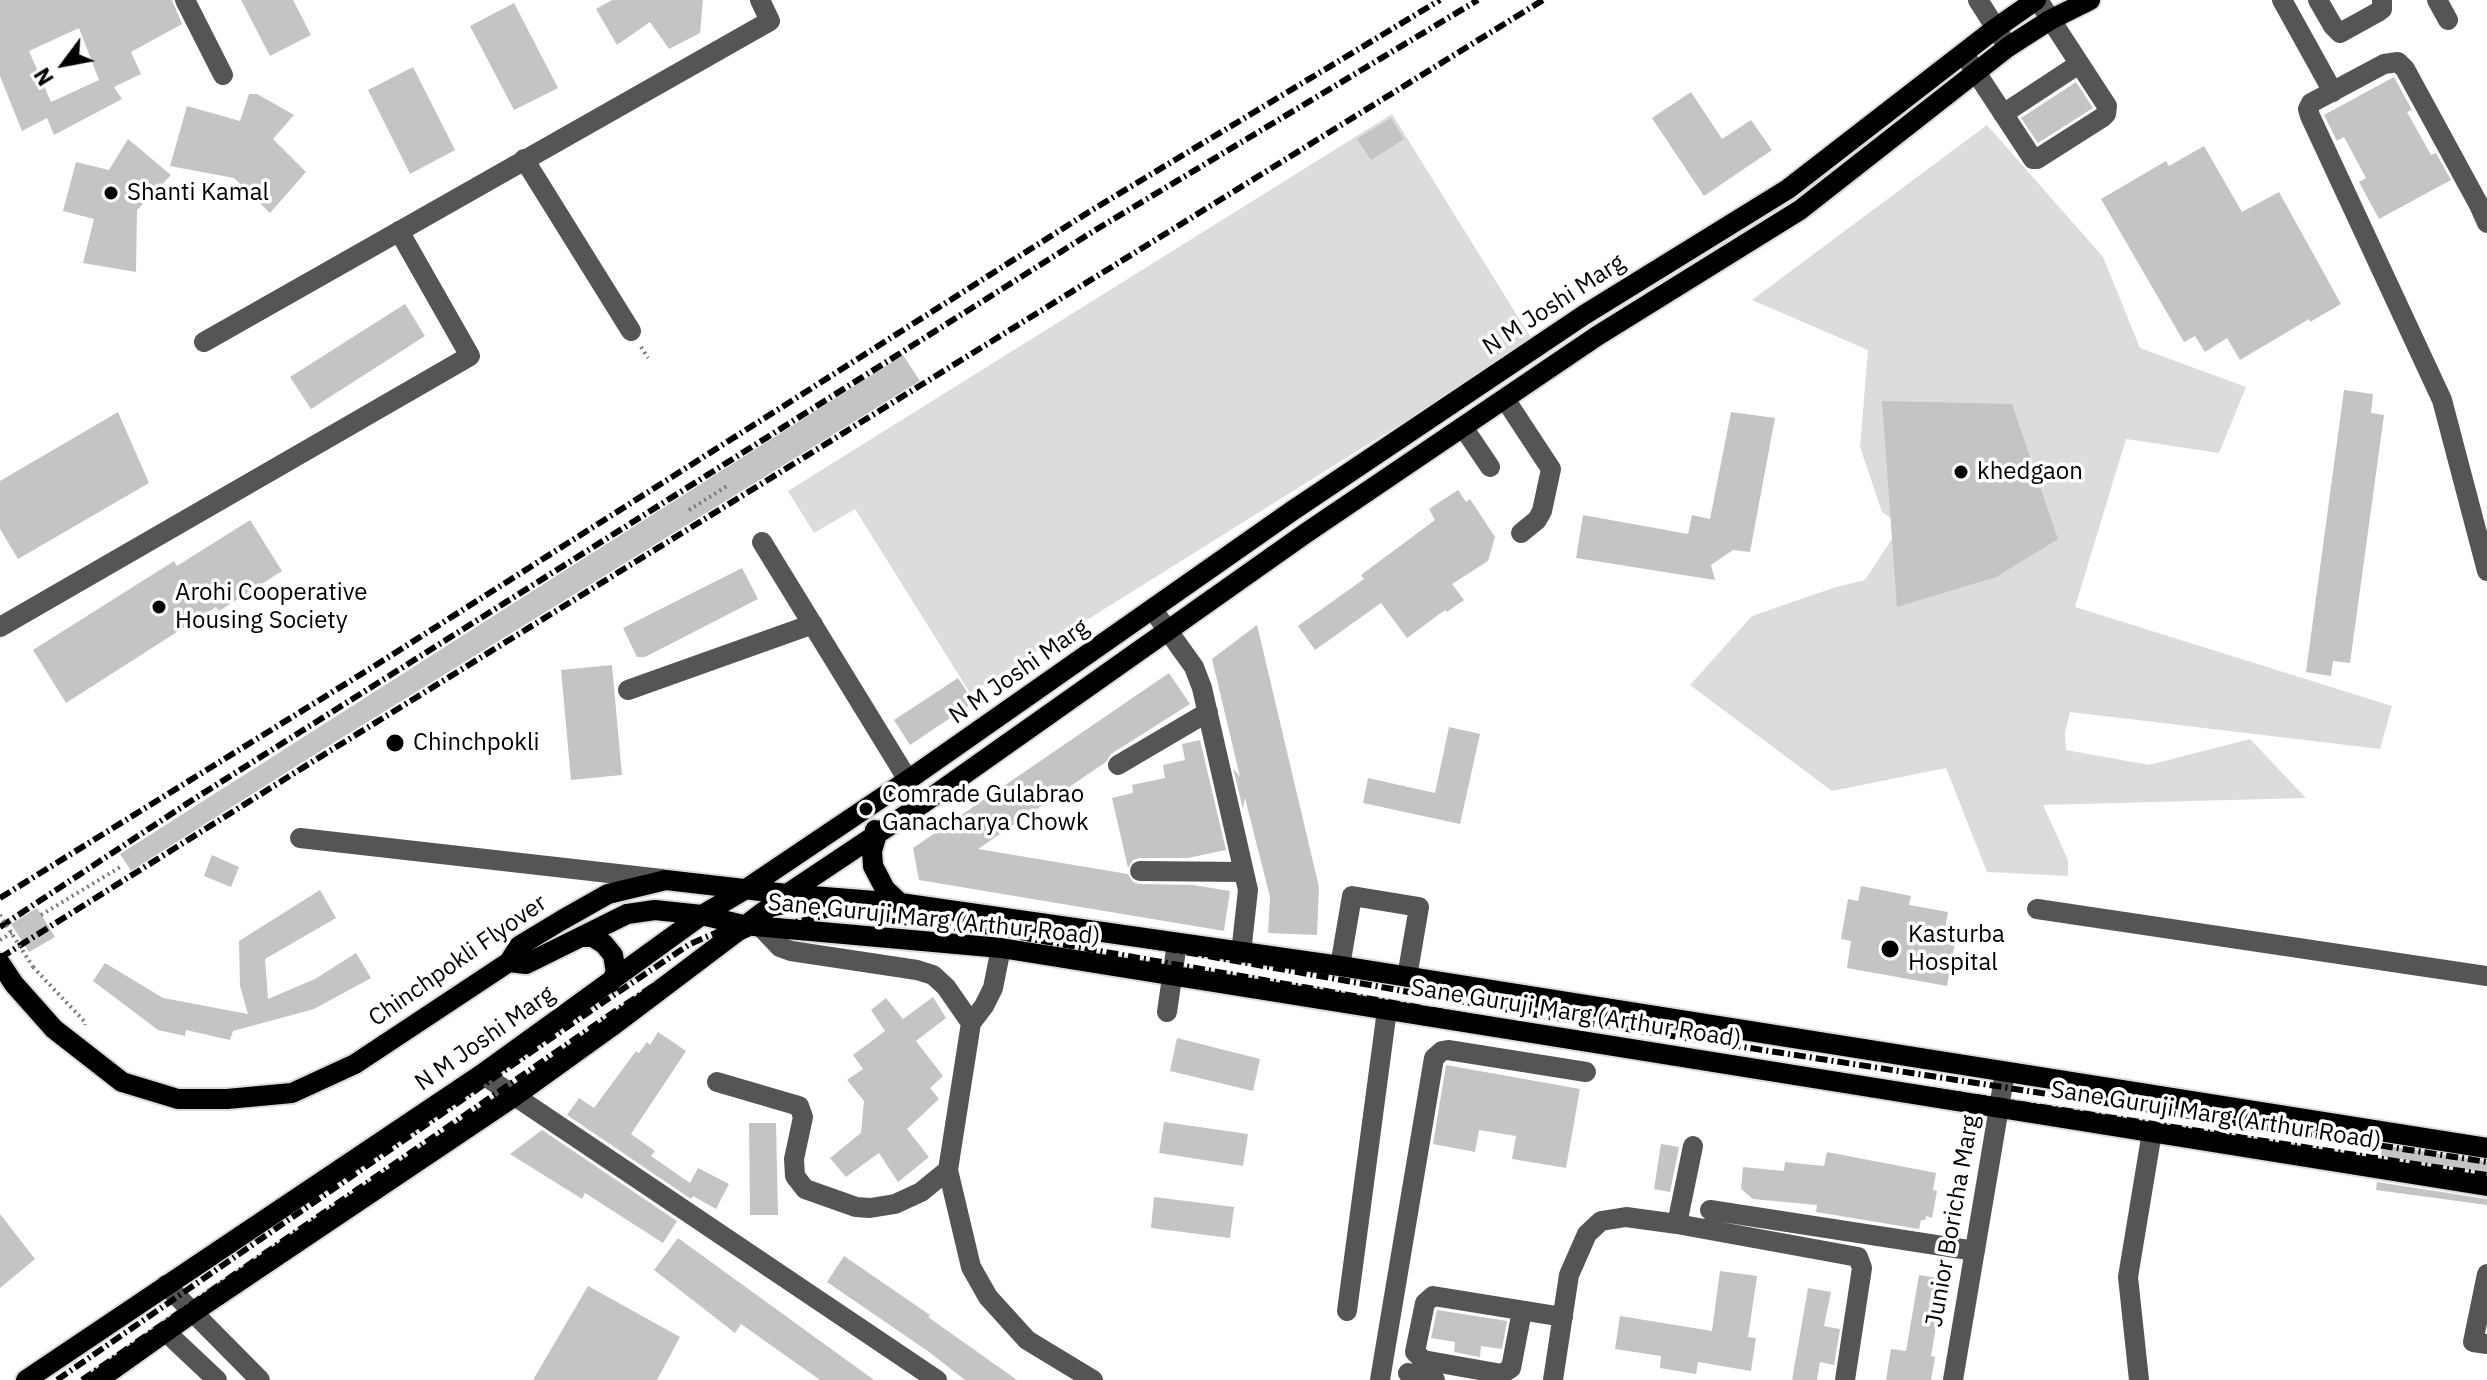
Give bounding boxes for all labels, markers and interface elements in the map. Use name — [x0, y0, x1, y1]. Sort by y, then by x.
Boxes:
north arrow — [24, 24, 104, 104]
text: N — [27, 63, 60, 91]
place label: Shanti Kamal — [127, 179, 269, 207]
marker: Shanti Kamal — [102, 184, 120, 202]
street label: N M Joshi Marg — [1478, 248, 1630, 362]
place label: khedgaon — [1977, 458, 2083, 486]
marker: khedgaon — [1952, 463, 1970, 481]
place label: Arohi Cooperative Housing Society — [175, 579, 367, 635]
marker: Arohi Cooperative Housing Society — [150, 598, 168, 616]
street label: N M Joshi Marg — [944, 613, 1094, 731]
place label: Chinchpokli — [413, 729, 539, 757]
marker: Chinchpokli — [384, 732, 406, 754]
place label: Comrade Gulabrao Ganacharya Chowk — [882, 781, 1089, 837]
marker: Comrade Gulabrao Ganacharya Chowk — [857, 800, 875, 818]
street label: Sane Guruji Marg (Arthur Road) — [766, 888, 1102, 952]
street label: Chinchpokli Flyover — [364, 889, 552, 1033]
place label: Kasturba Hospital — [1908, 921, 2005, 977]
marker: Kasturba Hospital — [1879, 938, 1901, 960]
street label: Sane Guruji Marg (Arthur Road) — [1409, 974, 1743, 1054]
street label: N M Joshi Marg — [410, 980, 560, 1098]
street label: Sane Guruji Marg (Arthur Road) — [2049, 1076, 2383, 1156]
street label: Junior Boricha Marg — [1920, 1113, 1986, 1329]

